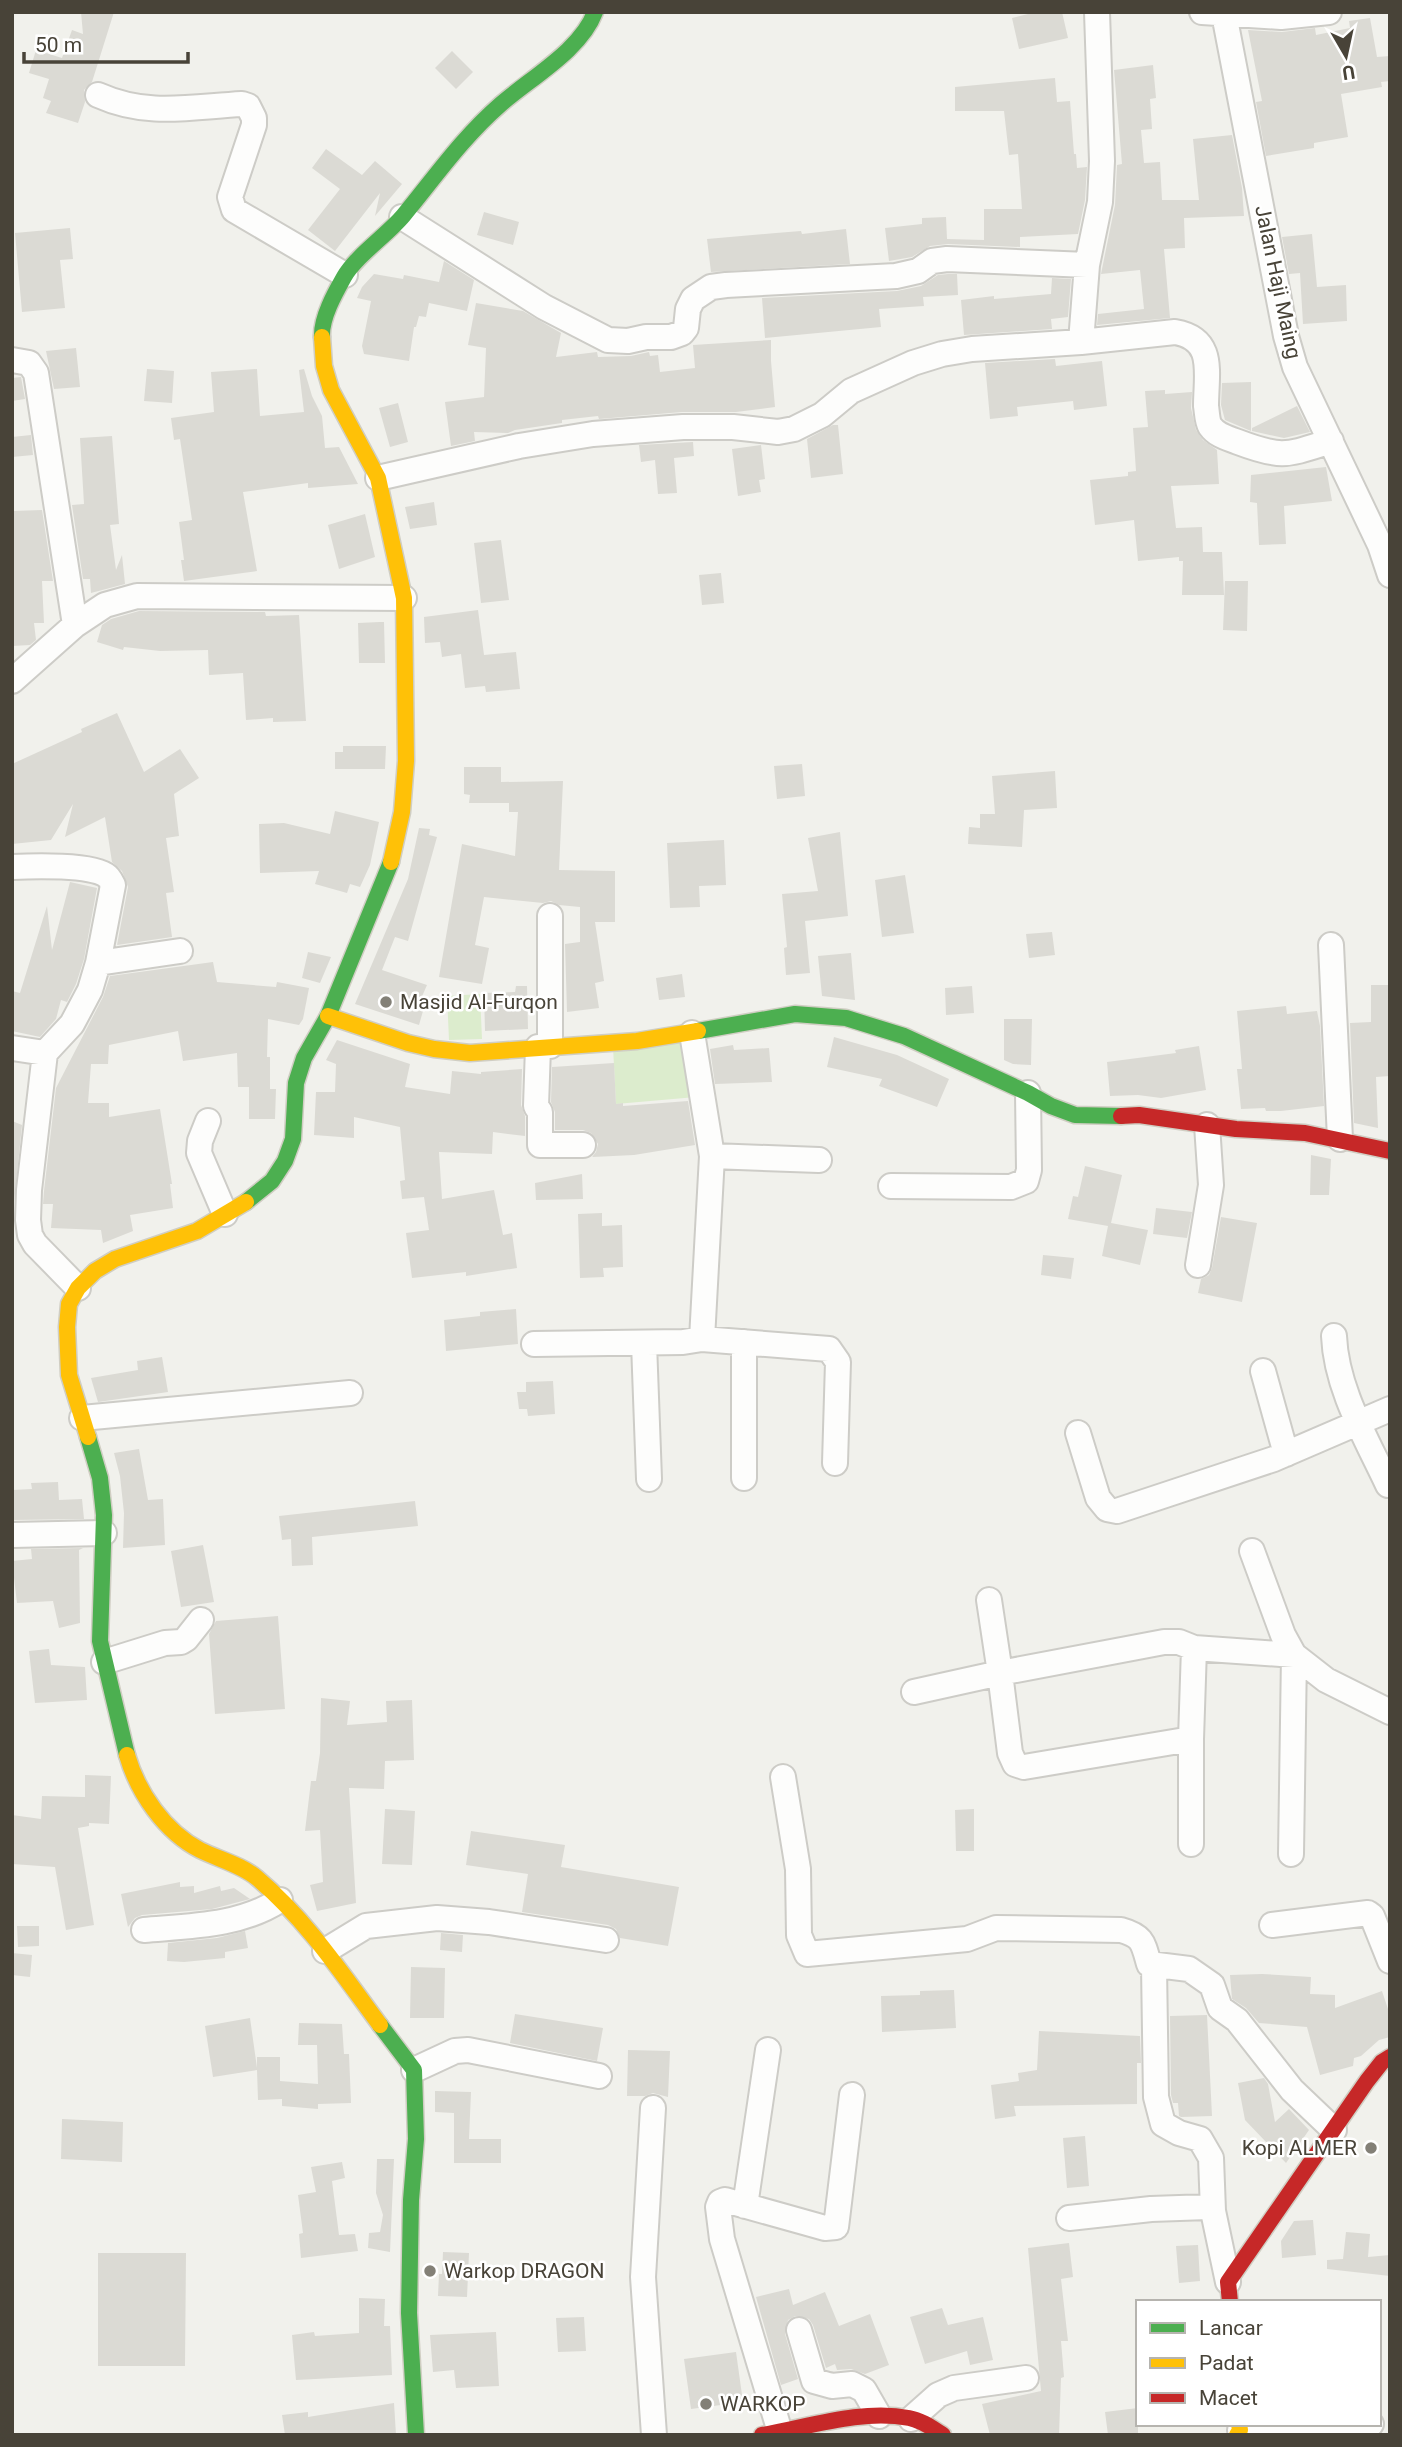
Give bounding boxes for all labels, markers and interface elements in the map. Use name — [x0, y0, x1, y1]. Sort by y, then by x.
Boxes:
scale bar — [24, 21, 189, 65]
north arrow — [1311, 21, 1381, 91]
text: 50 m — [35, 33, 82, 57]
text: U — [1341, 60, 1357, 85]
street label: Jalan Haji Maing — [1250, 203, 1306, 361]
place label: Masjid Al-Furqon — [400, 990, 558, 1014]
marker: Masjid Al-Furqon — [378, 994, 394, 1010]
place label: Kopi ALMER — [1242, 2136, 1357, 2160]
marker: Kopi ALMER — [1363, 2140, 1379, 2156]
place label: Warkop DRAGON — [444, 2259, 605, 2283]
marker: Warkop DRAGON — [422, 2263, 438, 2279]
legend — [1136, 2300, 1381, 2426]
text: Lancar — [1199, 2316, 1263, 2340]
text: Padat — [1199, 2351, 1254, 2375]
text: Macet — [1199, 2386, 1258, 2410]
place label: WARKOP — [720, 2392, 805, 2416]
marker: WARKOP — [698, 2396, 714, 2412]

